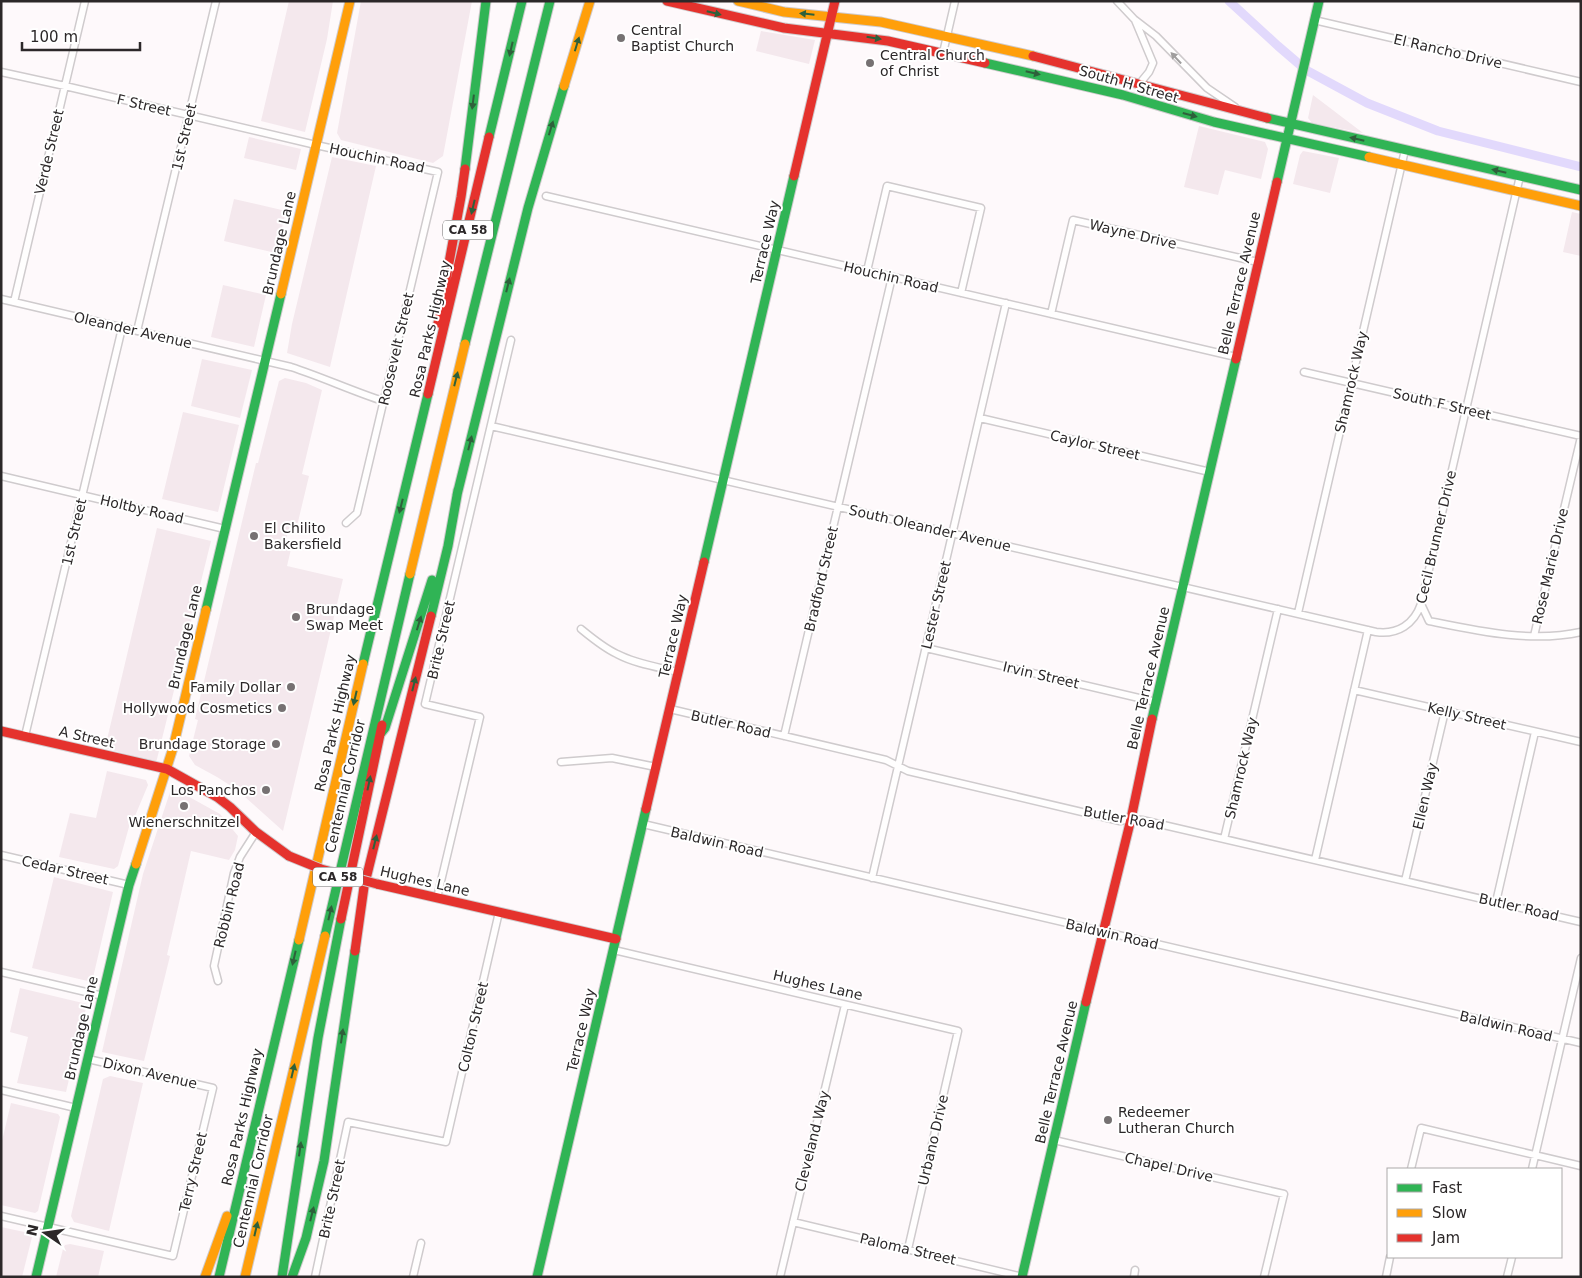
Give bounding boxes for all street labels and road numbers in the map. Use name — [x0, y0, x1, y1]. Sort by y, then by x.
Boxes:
street label: El Rancho Drive — [1392, 31, 1504, 71]
street label: South H Street — [1077, 62, 1181, 106]
street label: F Street — [115, 91, 173, 119]
street label: 1st Street — [168, 101, 200, 172]
street label: Verde Street — [31, 107, 67, 196]
street label: Houchin Road — [328, 140, 426, 176]
street label: Brundage Lane — [259, 189, 299, 297]
street label: Terrace Way — [747, 199, 782, 286]
street label: Belle Terrace Avenue — [1215, 210, 1263, 356]
street label: Wayne Drive — [1088, 216, 1178, 252]
road number: CA 58 — [443, 220, 493, 240]
street label: Houchin Road — [842, 258, 940, 296]
street label: Rosa Parks Highway — [406, 259, 454, 399]
street label: Roosevelt Street — [375, 290, 417, 407]
street label: Oleander Avenue — [72, 309, 194, 351]
street label: Shamrock Way — [1332, 330, 1370, 434]
street label: South F Street — [1391, 385, 1493, 423]
street label: Caylor Street — [1048, 427, 1142, 463]
street label: Cecil Brunner Drive — [1413, 469, 1459, 605]
street label: Holtby Road — [99, 492, 185, 526]
street label: 1st Street — [58, 496, 90, 567]
street label: South Oleander Avenue — [847, 502, 1013, 554]
street label: Rose Marie Drive — [1529, 506, 1571, 626]
street label: Bradford Street — [801, 524, 841, 633]
street label: Lester Street — [918, 559, 954, 651]
street label: Brundage Lane — [165, 583, 205, 691]
street label: Terrace Way — [655, 593, 690, 680]
street label: Brite Street — [424, 599, 458, 681]
street label: Belle Terrace Avenue — [1124, 605, 1172, 751]
street label: Rosa Parks Highway — [311, 653, 359, 793]
street label: Irvin Street — [1001, 658, 1081, 692]
street label: Kelly Street — [1426, 699, 1508, 733]
street label: Butler Road — [689, 707, 773, 741]
street label: Shamrock Way — [1222, 716, 1260, 820]
street label: Centennial Corridor — [322, 717, 368, 854]
street label: A Street — [58, 723, 117, 751]
street label: Ellen Way — [1410, 761, 1440, 831]
street label: Butler Road — [1082, 803, 1166, 833]
street label: Baldwin Road — [669, 824, 765, 860]
street label: Cedar Street — [20, 852, 110, 888]
street label: Robbin Road — [211, 860, 247, 950]
street label: Hughes Lane — [379, 863, 471, 899]
road number: CA 58 — [313, 868, 363, 886]
street label: Butler Road — [1477, 890, 1561, 924]
street label: Baldwin Road — [1064, 916, 1160, 952]
street label: Hughes Lane — [772, 967, 864, 1003]
street label: Brundage Lane — [61, 974, 101, 1082]
street label: Colton Street — [455, 980, 491, 1074]
street label: Terrace Way — [563, 987, 598, 1074]
street label: Belle Terrace Avenue — [1032, 999, 1080, 1145]
street label: Baldwin Road — [1458, 1008, 1554, 1044]
street label: Rosa Parks Highway — [218, 1047, 266, 1187]
street label: Dixon Avenue — [101, 1054, 199, 1092]
street label: Cleveland Way — [792, 1089, 832, 1193]
street label: Urbano Drive — [915, 1093, 951, 1187]
street label: Centennial Corridor — [230, 1112, 276, 1249]
street label: Terry Street — [176, 1130, 210, 1214]
street label: Chapel Drive — [1123, 1149, 1215, 1185]
street label: Brite Street — [316, 1158, 348, 1240]
street label: Paloma Street — [858, 1230, 958, 1268]

